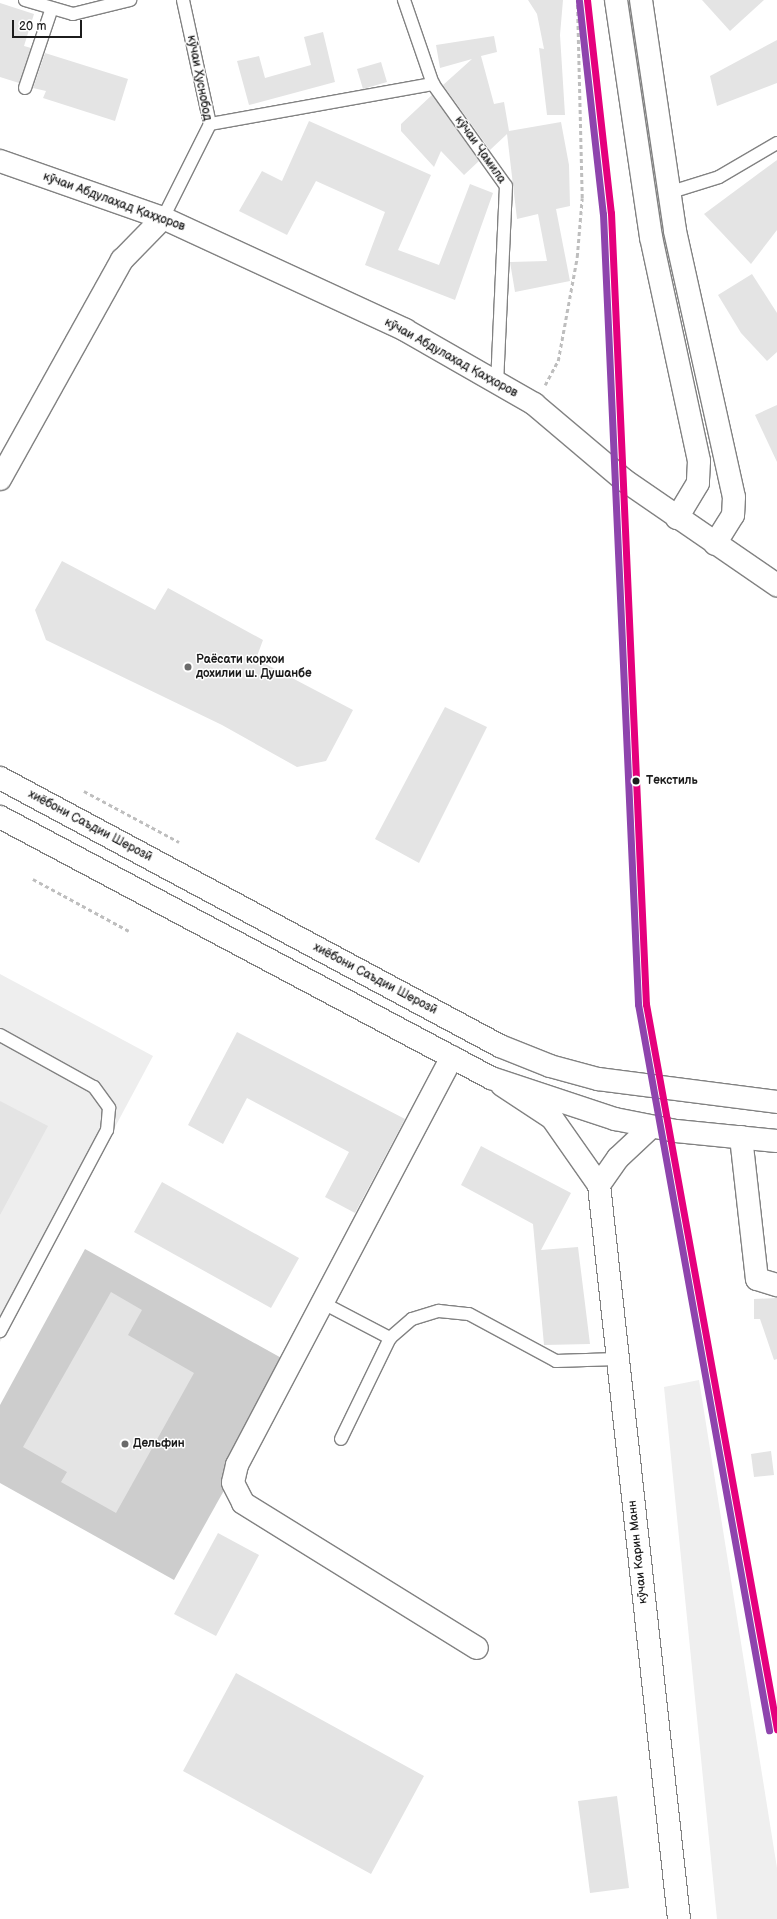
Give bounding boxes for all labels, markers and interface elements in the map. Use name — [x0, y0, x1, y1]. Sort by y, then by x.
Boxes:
scale bar — [14, 12, 84, 38]
text: 20 m — [19, 19, 46, 34]
street label: кӯчаи Ҳуснобод — [184, 34, 214, 122]
street label: кӯчаи Ҷамила — [451, 113, 509, 187]
street label: кӯчаи Абдулаҳад Қаҳҳоров — [41, 170, 187, 234]
street label: кӯчаи Абдулаҳад Қаҳҳоров — [382, 315, 520, 401]
place label: Раёсати корхои дохилии ш. Душанбе — [196, 653, 312, 681]
marker: Раёсати корхои дохилии ш. Душанбе — [183, 662, 193, 672]
marker: Текстиль — [629, 774, 643, 788]
place label: Текстиль — [646, 774, 698, 788]
street label: хиёбони Саъдии Шерозӣ — [26, 787, 154, 865]
street label: хиёбони Саъдии Шерозӣ — [311, 940, 439, 1018]
place label: Дельфин — [133, 1437, 185, 1451]
marker: Дельфин — [120, 1439, 130, 1449]
street label: кӯчаи Карин Манн — [625, 1500, 651, 1604]

